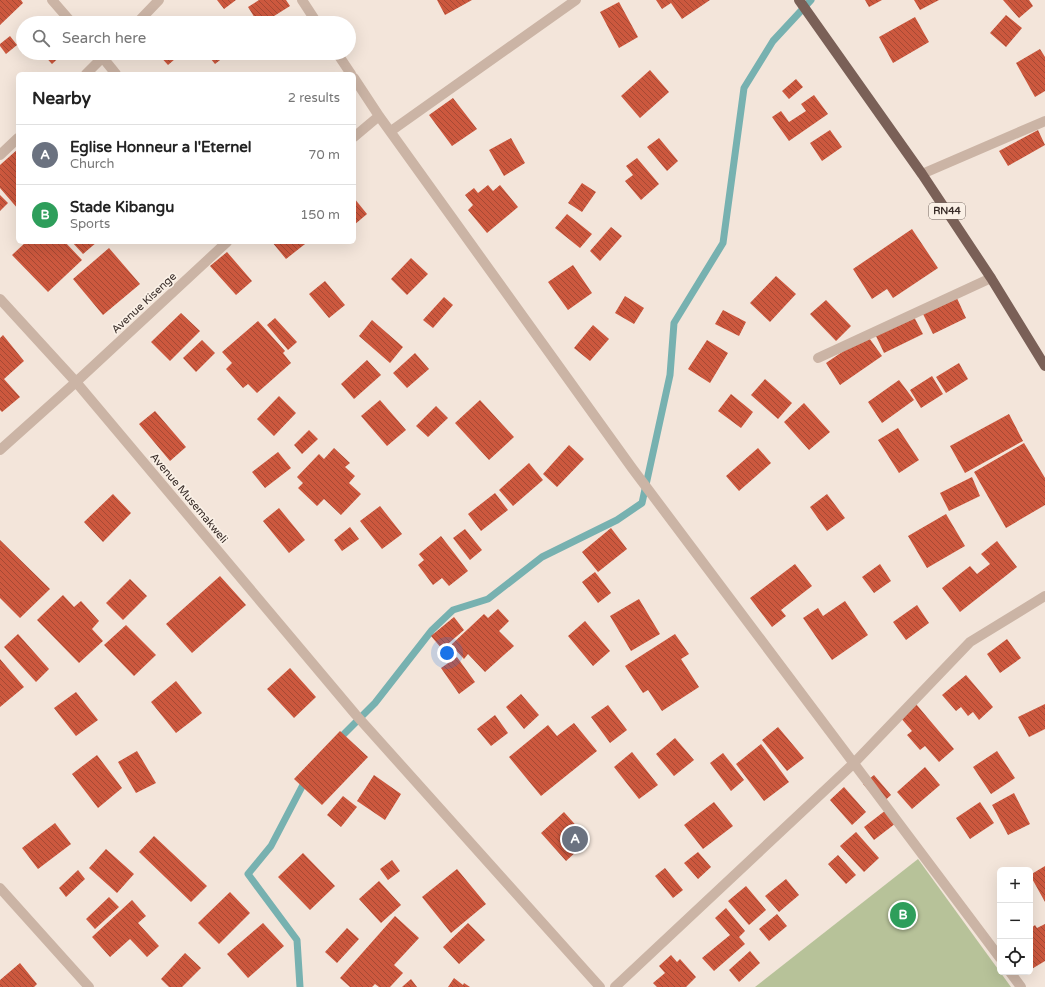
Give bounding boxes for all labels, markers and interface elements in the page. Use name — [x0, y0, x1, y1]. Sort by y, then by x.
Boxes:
search box — [16, 16, 356, 60]
icon: search — [30, 27, 52, 49]
text: Search here — [62, 29, 146, 47]
text: Nearby — [32, 88, 91, 109]
text: 2 results — [288, 90, 340, 106]
text: Eglise Honneur a l'Eternel — [70, 138, 252, 156]
text: A — [40, 147, 50, 163]
text: 70 m — [308, 147, 340, 163]
text: Church — [70, 156, 114, 172]
text: Stade Kibangu — [70, 198, 174, 216]
road number: RN44 — [929, 203, 965, 219]
text: B — [40, 207, 50, 223]
text: 150 m — [300, 207, 340, 223]
text: Sports — [70, 216, 110, 232]
street label: Avenue Kisenge — [109, 270, 179, 336]
street label: Avenue Musemakweli — [148, 450, 230, 546]
your location — [437, 643, 457, 663]
pin: A — [562, 824, 588, 854]
map controls — [997, 867, 1033, 975]
button: + — [997, 867, 1033, 903]
pin: B — [890, 900, 916, 930]
button: − — [997, 903, 1033, 939]
button: locate — [997, 939, 1033, 975]

